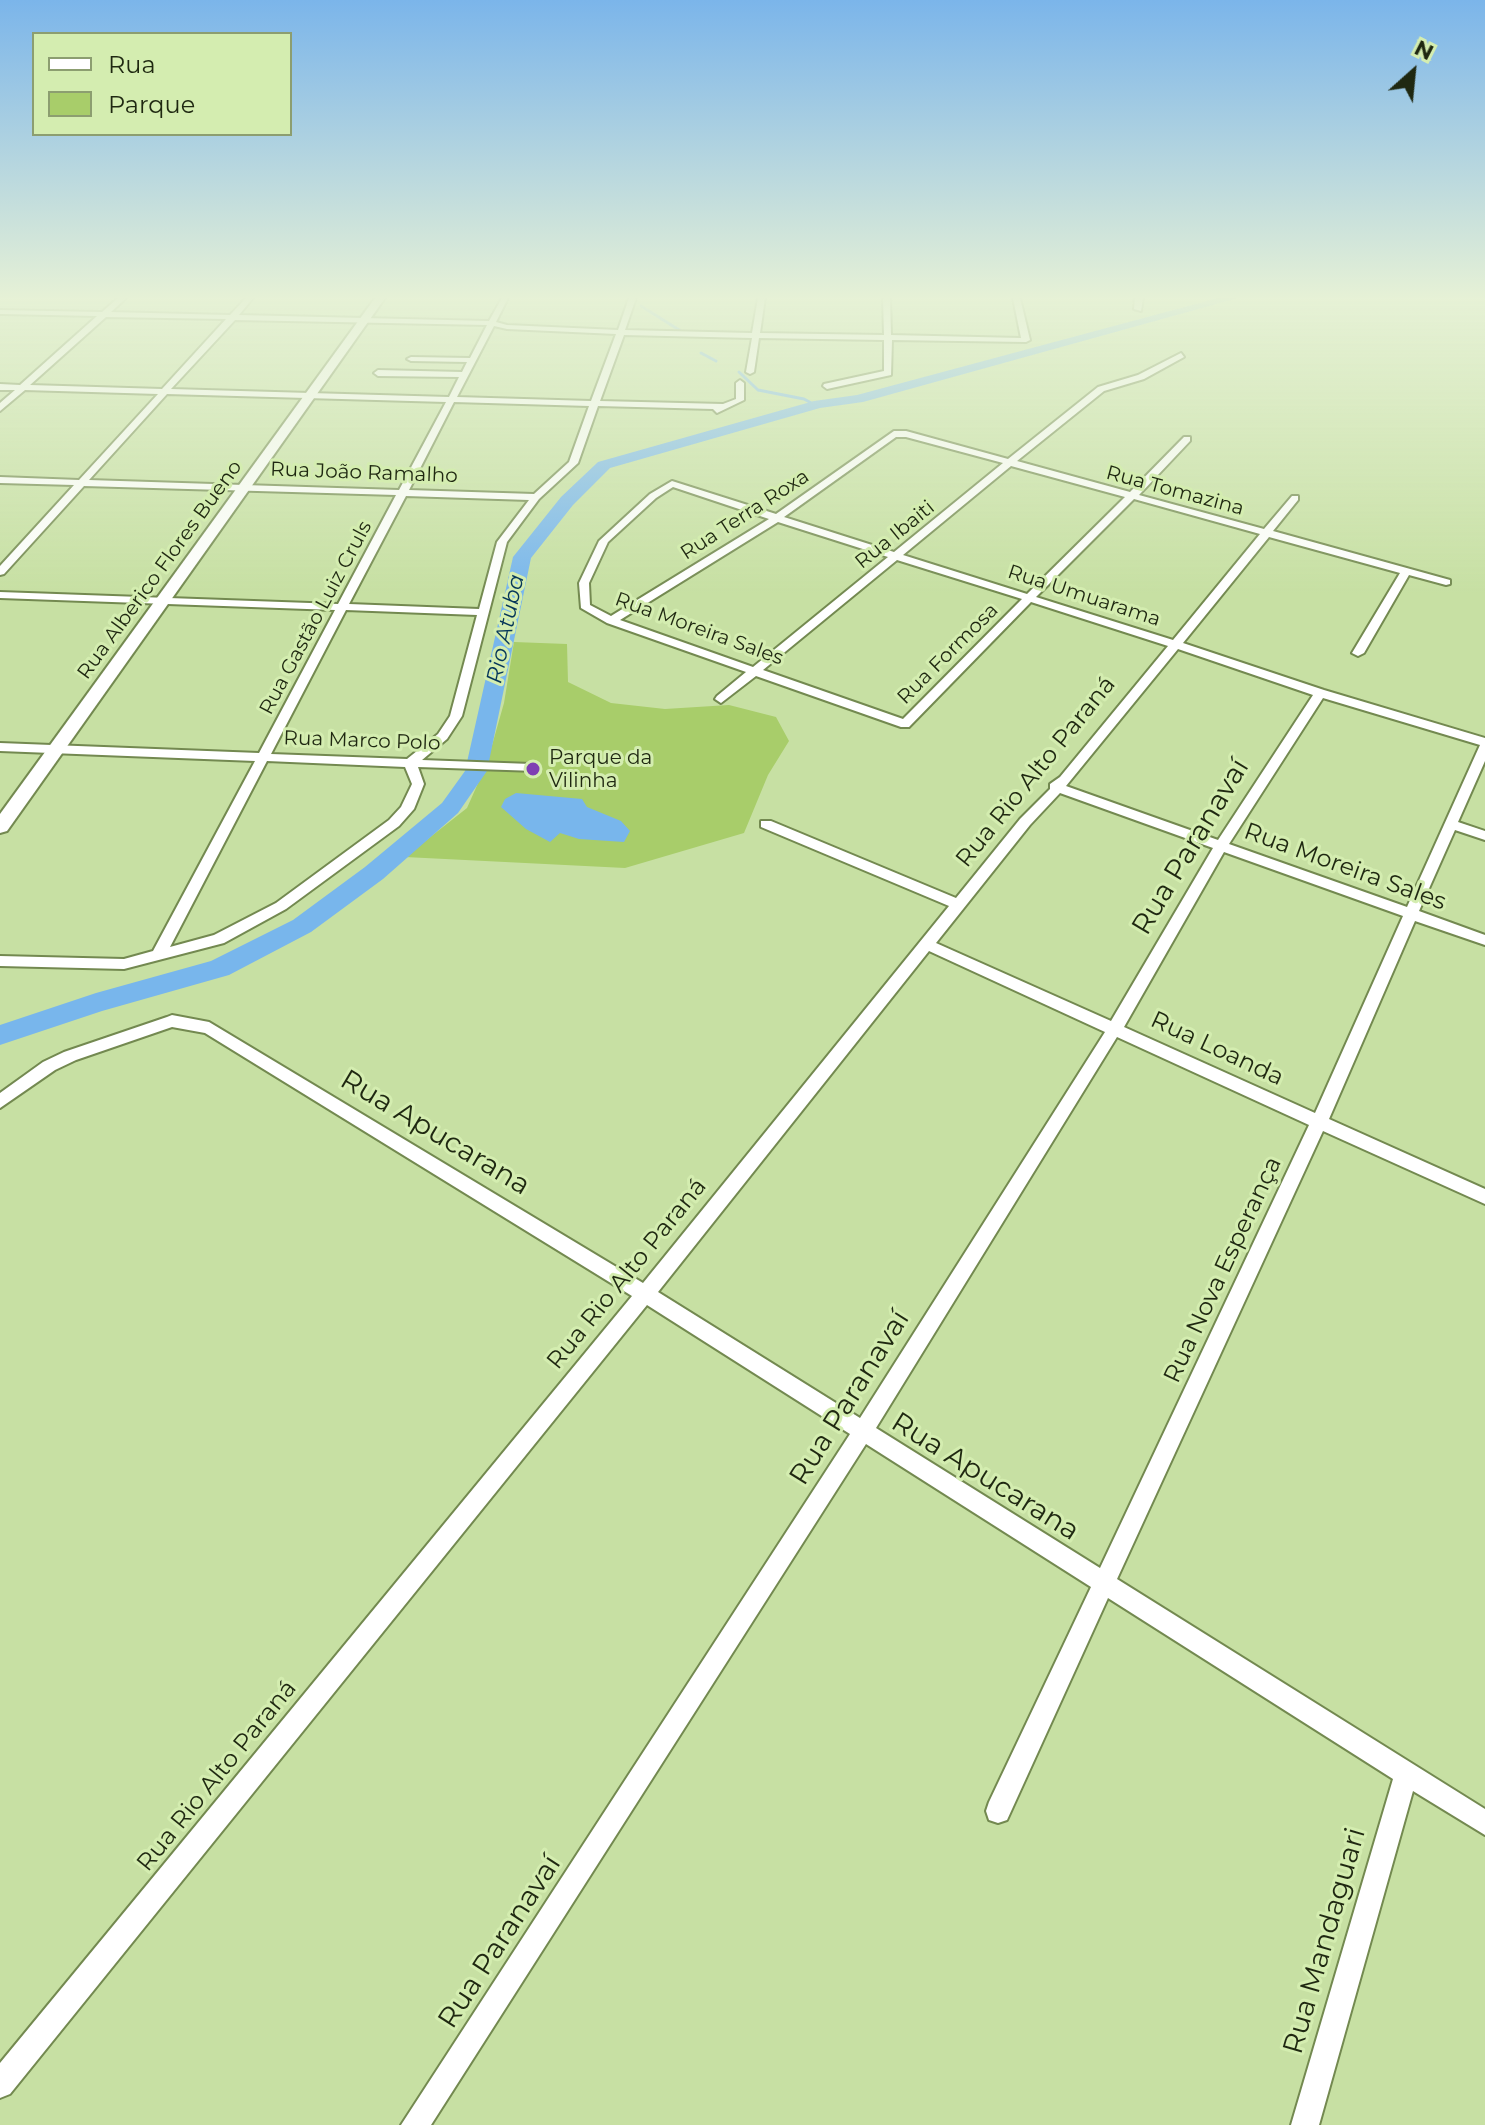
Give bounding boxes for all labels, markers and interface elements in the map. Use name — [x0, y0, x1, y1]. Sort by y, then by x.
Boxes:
legend — [32, 32, 292, 136]
north arrow — [1373, 32, 1453, 112]
text: N — [1410, 34, 1438, 66]
text: Rua — [108, 50, 156, 79]
text: Parque — [108, 90, 195, 119]
street label: Rua Alberico Flores Bueno — [73, 456, 247, 684]
street label: Rua João Ramalho — [270, 458, 458, 488]
street label: Rua Tomazina — [1103, 461, 1247, 521]
street label: Rua Terra Roxa — [676, 465, 814, 565]
street label: Rua Ibaiti — [851, 496, 939, 574]
street label: Rua Gastão Luiz Cruls — [255, 517, 377, 719]
street label: Rua Umuarama — [1005, 560, 1163, 632]
water label: Rio Atuba — [482, 572, 530, 686]
street label: Rua Moreira Sales — [612, 587, 786, 671]
street label: Rua Formosa — [893, 599, 1003, 709]
street label: Rua Rio Alto Paraná — [950, 671, 1122, 873]
street label: Rua Marco Polo — [283, 726, 441, 756]
place label: Parque da Vilinha — [549, 746, 652, 793]
street label: Rua Paranavaí — [1125, 753, 1257, 941]
marker: Parque da Vilinha — [524, 760, 542, 778]
street label: Rua Moreira Sales — [1240, 817, 1450, 917]
street label: Rua Loanda — [1146, 1006, 1288, 1092]
street label: Rua Apucarana — [334, 1063, 536, 1203]
street label: Rua Nova Esperança — [1158, 1152, 1288, 1388]
street label: Rua Rio Alto Paraná — [541, 1173, 713, 1375]
street label: Rua Paranavaí — [783, 1304, 917, 1492]
street label: Rua Apucarana — [885, 1406, 1085, 1548]
street label: Rua Rio Alto Paraná — [131, 1675, 303, 1877]
street label: Rua Mandaguari — [1277, 1824, 1373, 2058]
street label: Rua Paranavaí — [432, 1849, 568, 2035]

